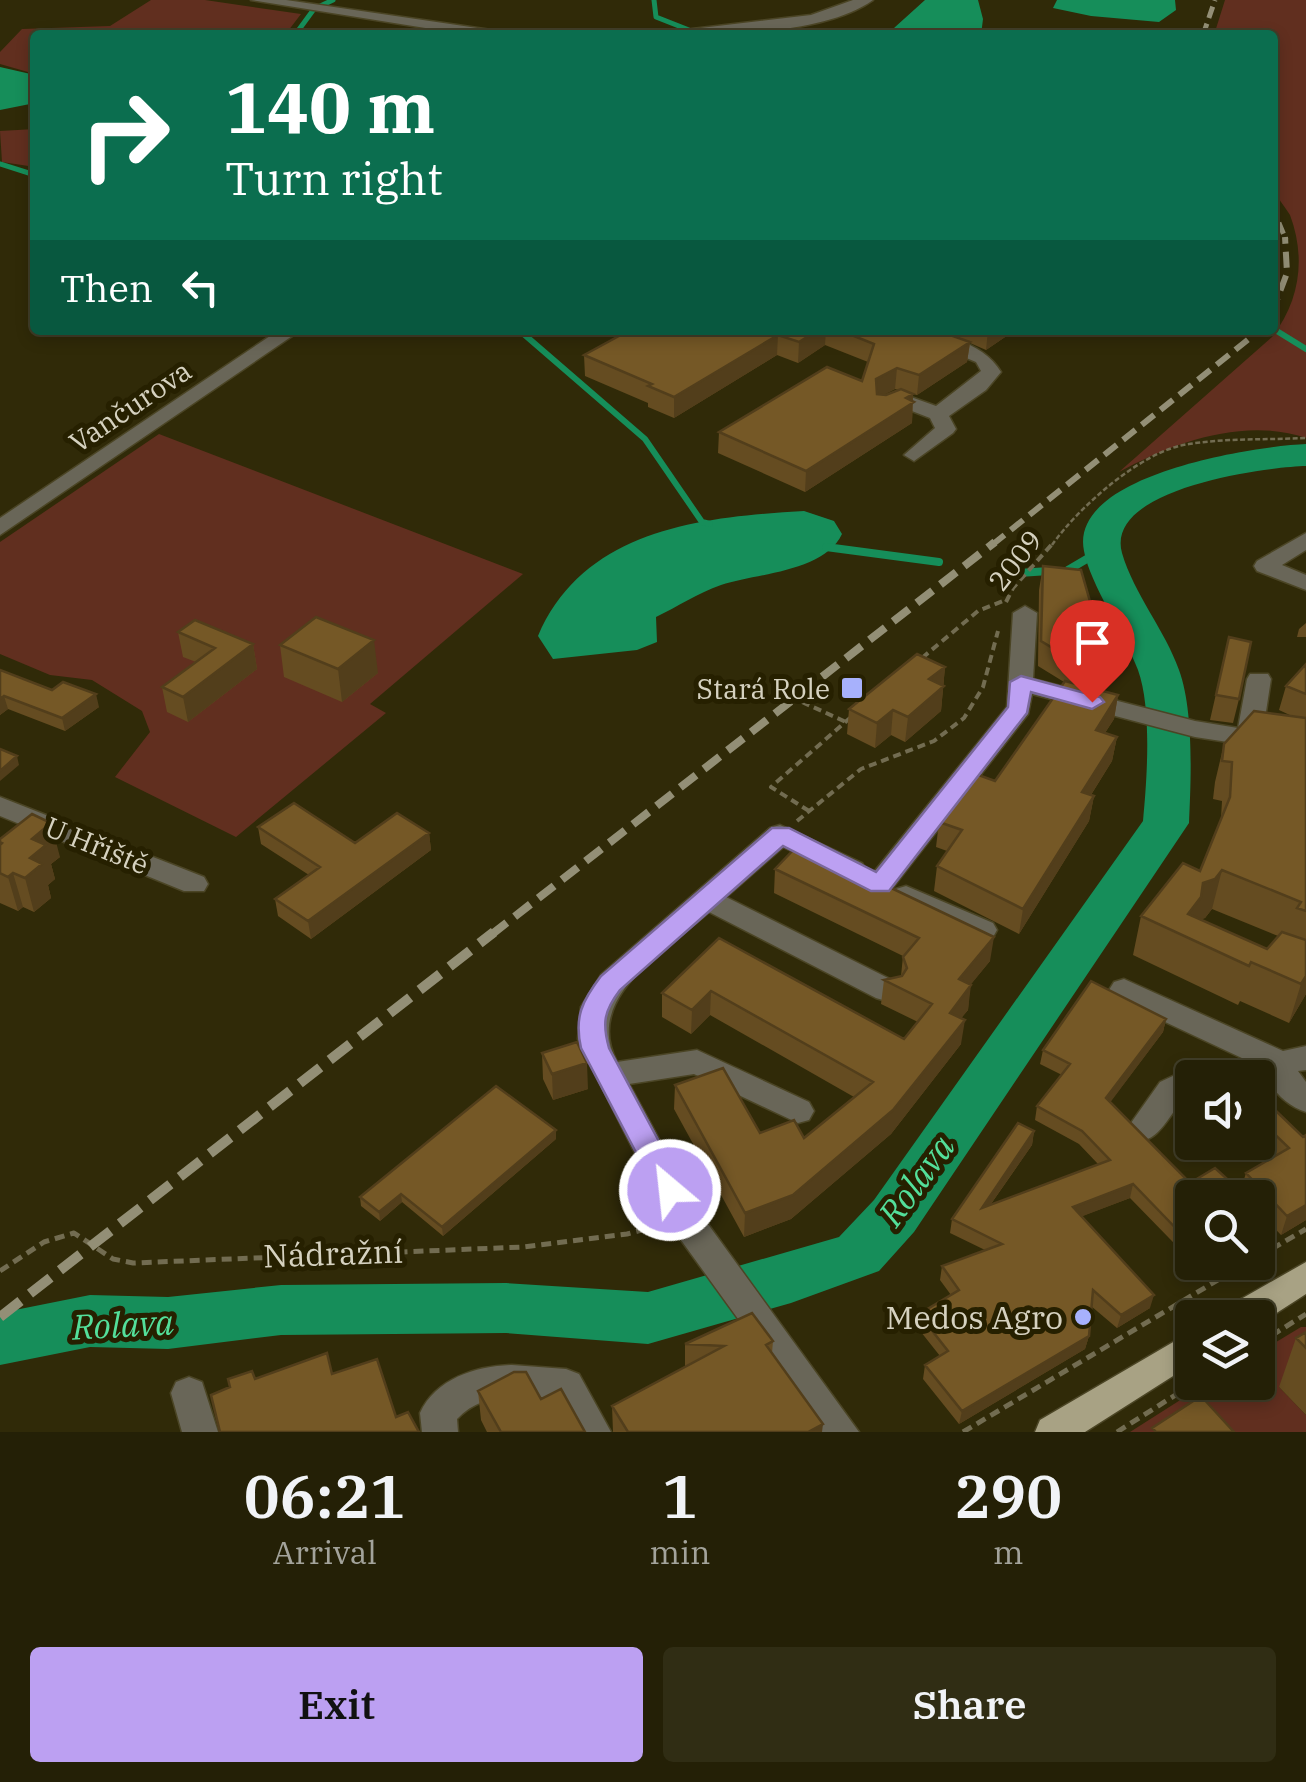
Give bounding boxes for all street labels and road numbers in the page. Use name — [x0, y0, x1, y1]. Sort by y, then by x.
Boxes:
street label: Vančurova — [62, 352, 198, 460]
street label: 2009 — [980, 522, 1050, 598]
street label: U Hřiště — [40, 807, 154, 883]
street label: Nádražní — [262, 1230, 404, 1276]

